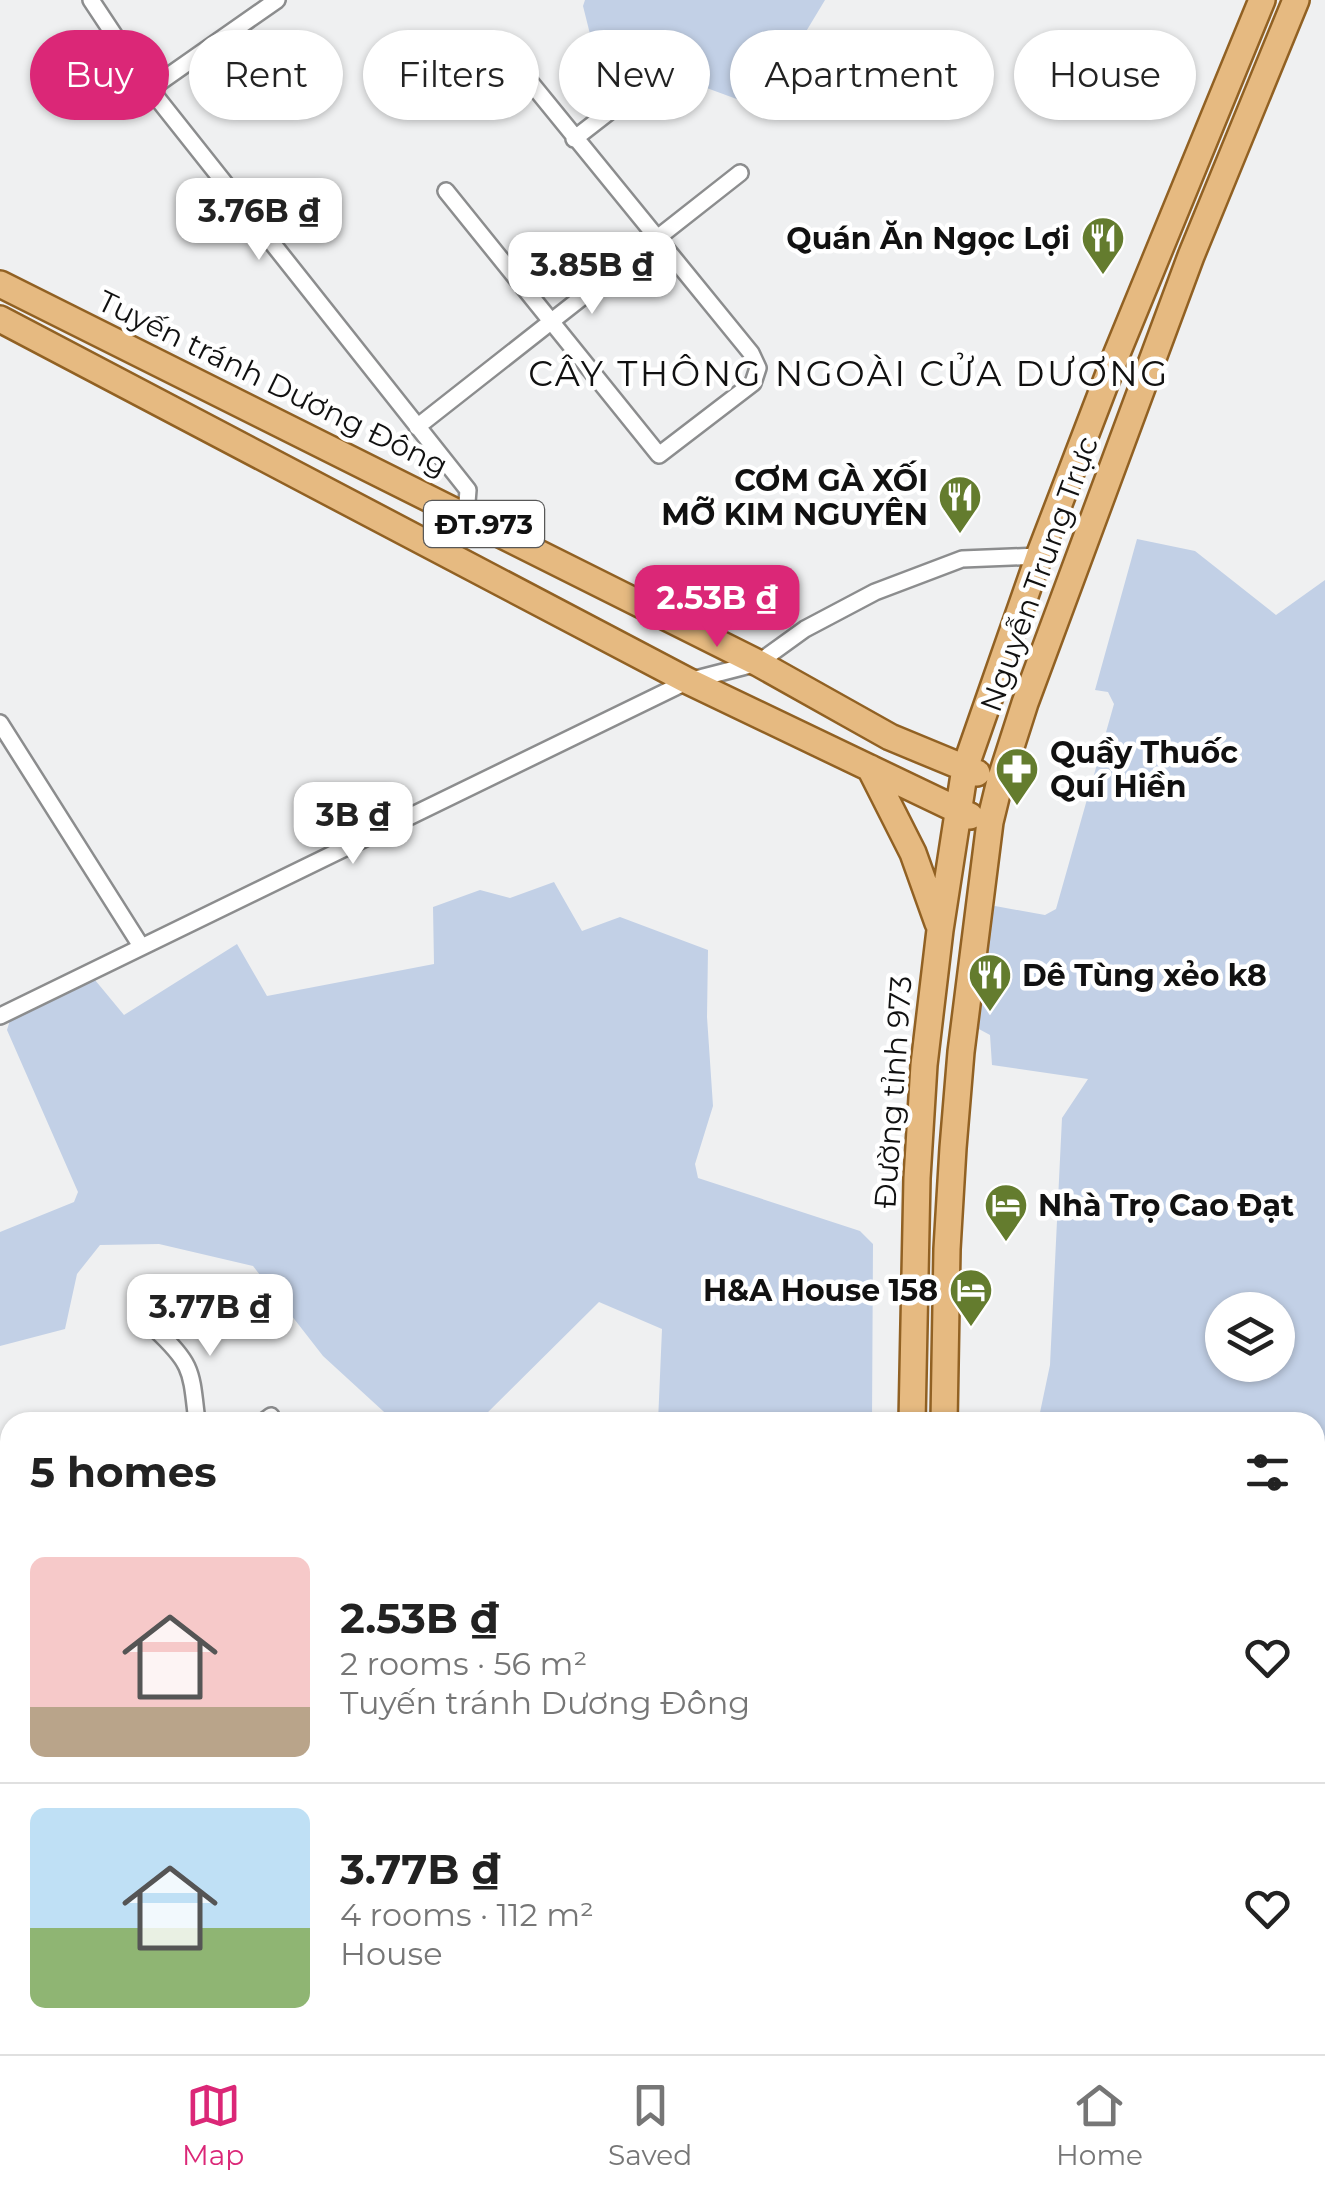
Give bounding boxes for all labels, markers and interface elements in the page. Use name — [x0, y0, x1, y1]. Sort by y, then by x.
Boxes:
chip: Buy — [30, 30, 169, 120]
chip: Rent — [189, 30, 343, 120]
chip: Filters — [363, 30, 539, 120]
chip: New — [559, 30, 710, 120]
chip: Apartment — [730, 30, 994, 120]
chip: House — [1014, 30, 1196, 120]
pin: 3.76B ₫ — [167, 178, 351, 263]
text: 3.76B ₫ — [198, 191, 320, 230]
restaurant icon: Quán Ăn Ngọc Lợi — [1080, 215, 1126, 276]
place label: Quán Ăn Ngọc Lợi — [786, 220, 1070, 257]
pin: 3.85B ₫ — [500, 232, 684, 317]
text: 3.85B ₫ — [530, 245, 654, 284]
street label: Tuyến tránh Dương Đông — [92, 282, 454, 484]
district label: CÂY THÔNG NGOÀI CỬA DƯƠNG — [528, 352, 1170, 395]
street label: Nguyễn Trung Trực — [972, 431, 1106, 717]
place label: CƠM GÀ XỐI MỠ KIM NGUYÊN — [661, 460, 928, 533]
restaurant icon: CƠM GÀ XỐI MỠ KIM NGUYÊN — [937, 474, 983, 535]
road number: ĐT.973 — [424, 501, 544, 547]
pin: 2.53B ₫ — [625, 565, 809, 650]
text: 2.53B ₫ — [656, 578, 778, 617]
place label: Quầy Thuốc Quí Hiền — [1050, 734, 1238, 805]
pharmacy icon: Quầy Thuốc Quí Hiền — [994, 746, 1040, 807]
pin: 3B ₫ — [294, 782, 412, 867]
text: 3B ₫ — [316, 795, 390, 834]
restaurant icon: Dê Tùng xẻo k8 — [967, 952, 1013, 1013]
place label: Dê Tùng xẻo k8 — [1022, 957, 1267, 994]
street label: Đường tỉnh 973 — [866, 974, 920, 1210]
hotel icon: Nhà Trọ Cao Đạt — [983, 1182, 1029, 1243]
place label: Nhà Trọ Cao Đạt — [1038, 1187, 1294, 1224]
hotel icon: H&A House 158 — [948, 1267, 994, 1328]
place label: H&A House 158 — [703, 1272, 938, 1309]
pin: 3.77B ₫ — [118, 1274, 302, 1359]
text: 3.77B ₫ — [149, 1287, 271, 1326]
map controls — [1205, 1292, 1295, 1382]
button: layers — [1205, 1292, 1295, 1382]
icon: filters — [1240, 1445, 1295, 1500]
text: 5 homes — [30, 1446, 217, 1498]
text: 2.53B ₫ — [340, 1592, 499, 1644]
icon: home — [110, 1597, 230, 1717]
icon: heart — [1240, 1630, 1295, 1685]
text: 2 rooms · 56 m² — [340, 1644, 587, 1683]
text: Tuyến tránh Dương Đông — [340, 1683, 750, 1722]
text: 3.77B ₫ — [340, 1843, 500, 1895]
icon: home — [110, 1848, 230, 1968]
icon: heart — [1240, 1881, 1295, 1936]
text: 4 rooms · 112 m² — [340, 1895, 594, 1934]
text: House — [340, 1934, 443, 1973]
tab: Map — [182, 2078, 244, 2172]
tab: Saved — [608, 2078, 692, 2172]
tab: Home — [1056, 2078, 1143, 2172]

